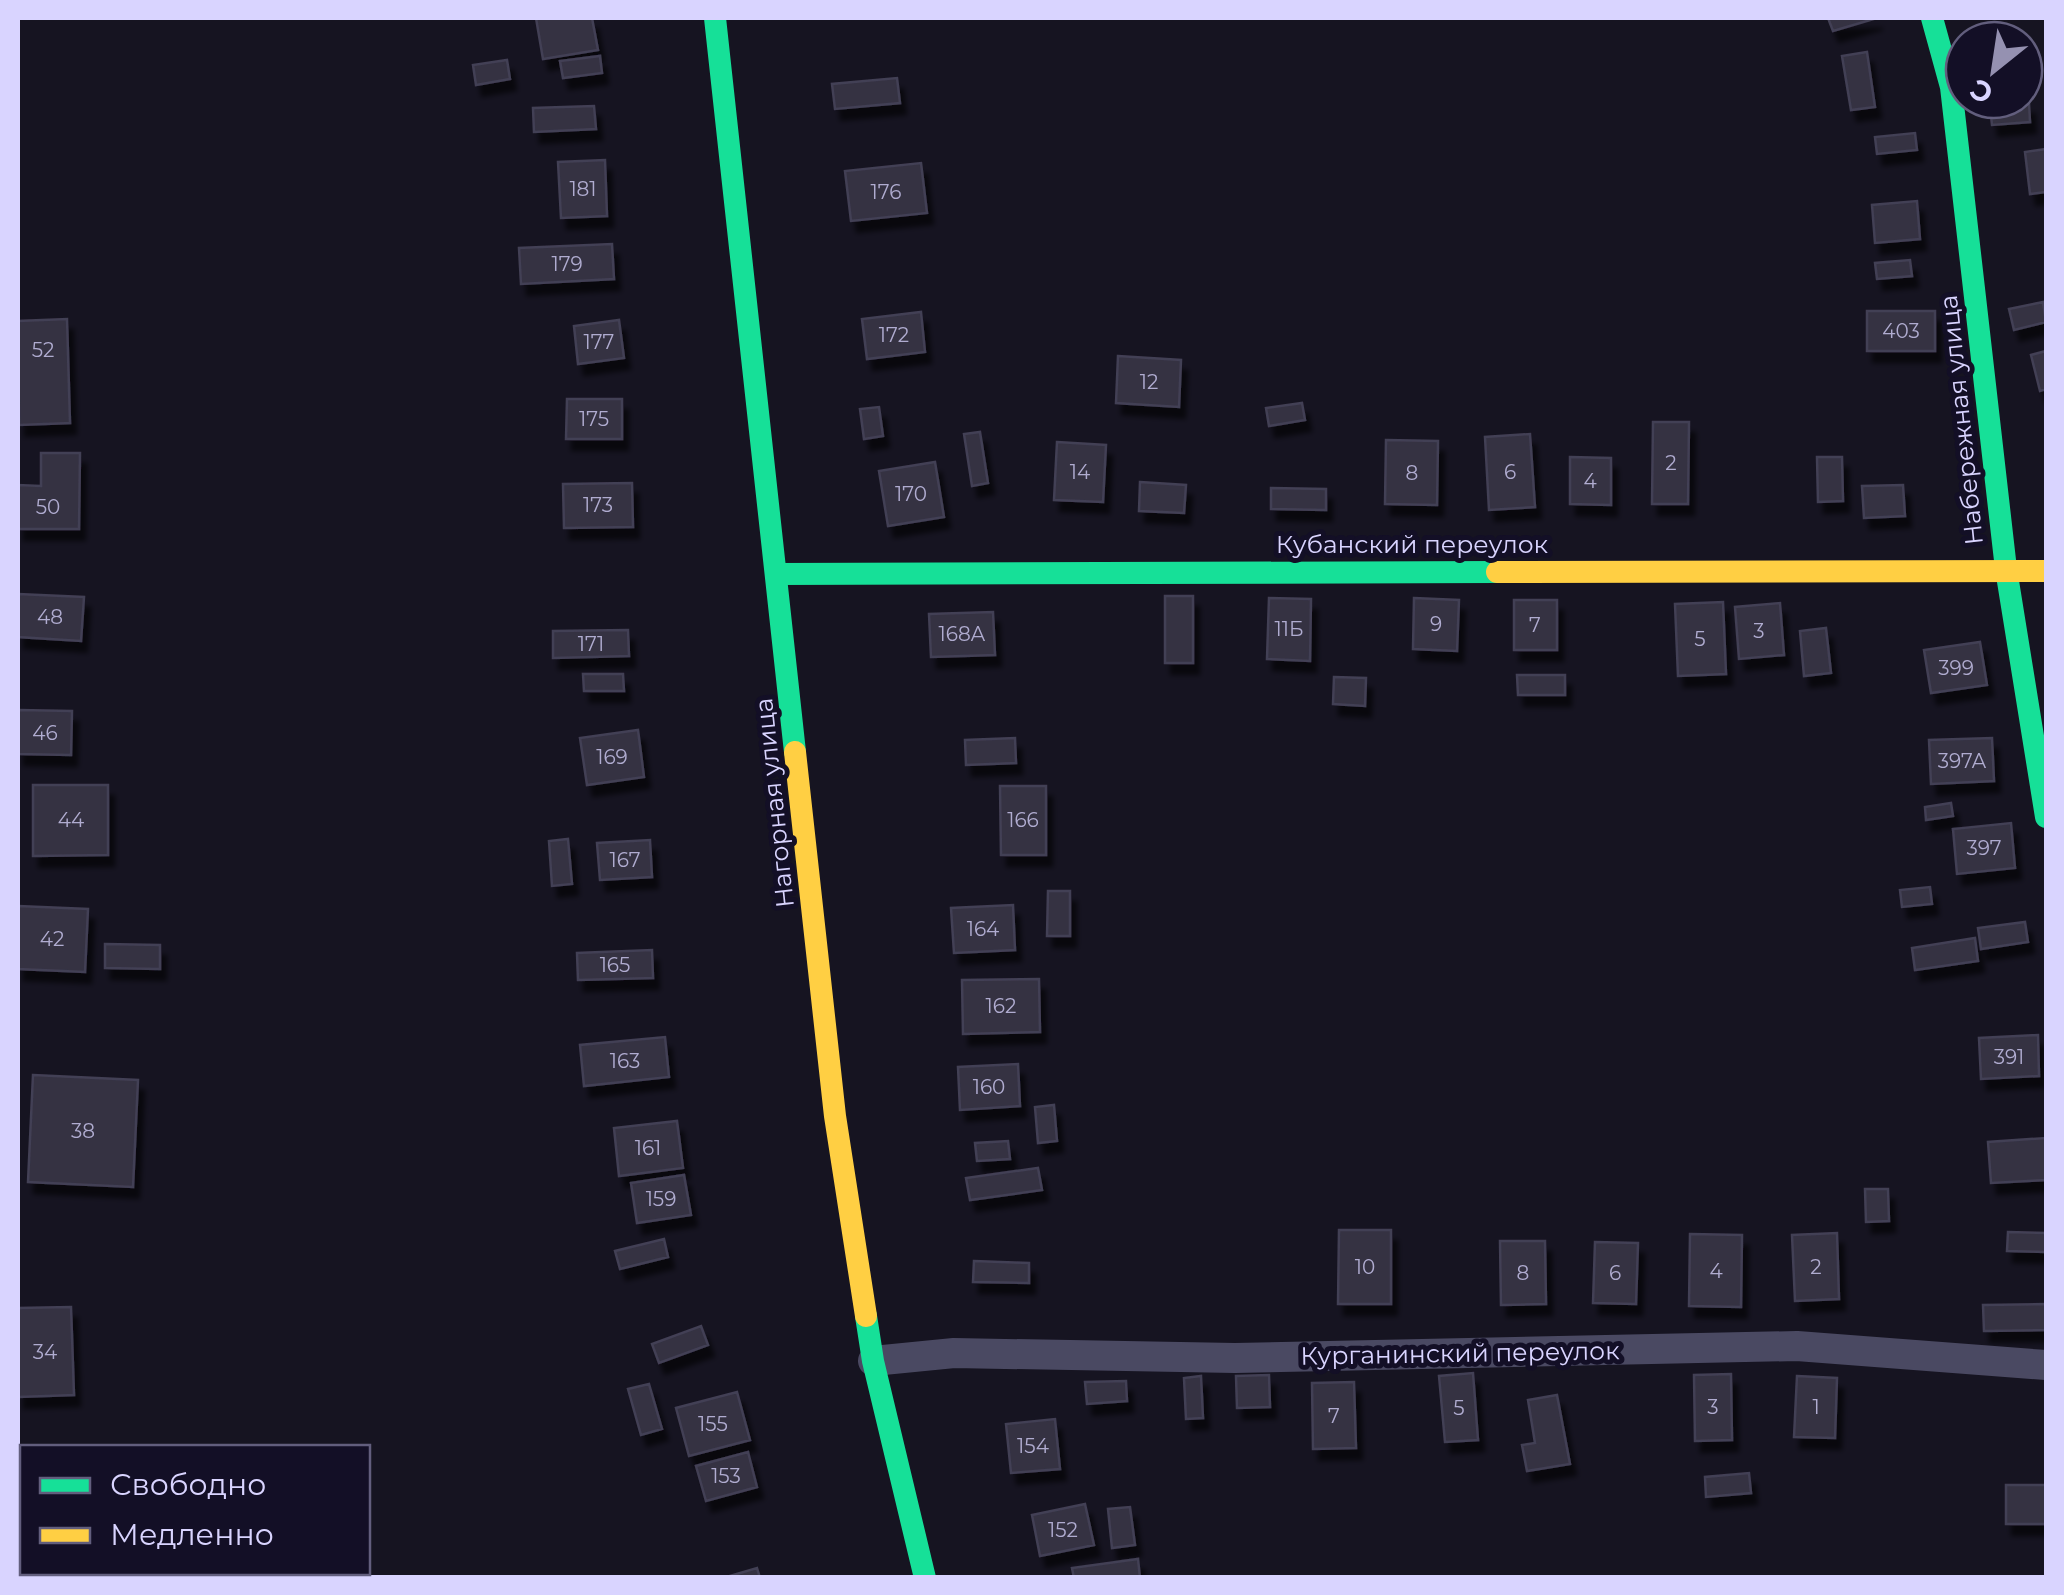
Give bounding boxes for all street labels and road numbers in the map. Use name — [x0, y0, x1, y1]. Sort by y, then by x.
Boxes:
street label: Набережная улица — [1933, 294, 1989, 546]
street label: Кубанский переулок — [1276, 529, 1549, 559]
street label: Нагорная улица — [748, 697, 800, 909]
street label: Курганинский переулок — [1300, 1335, 1620, 1371]

